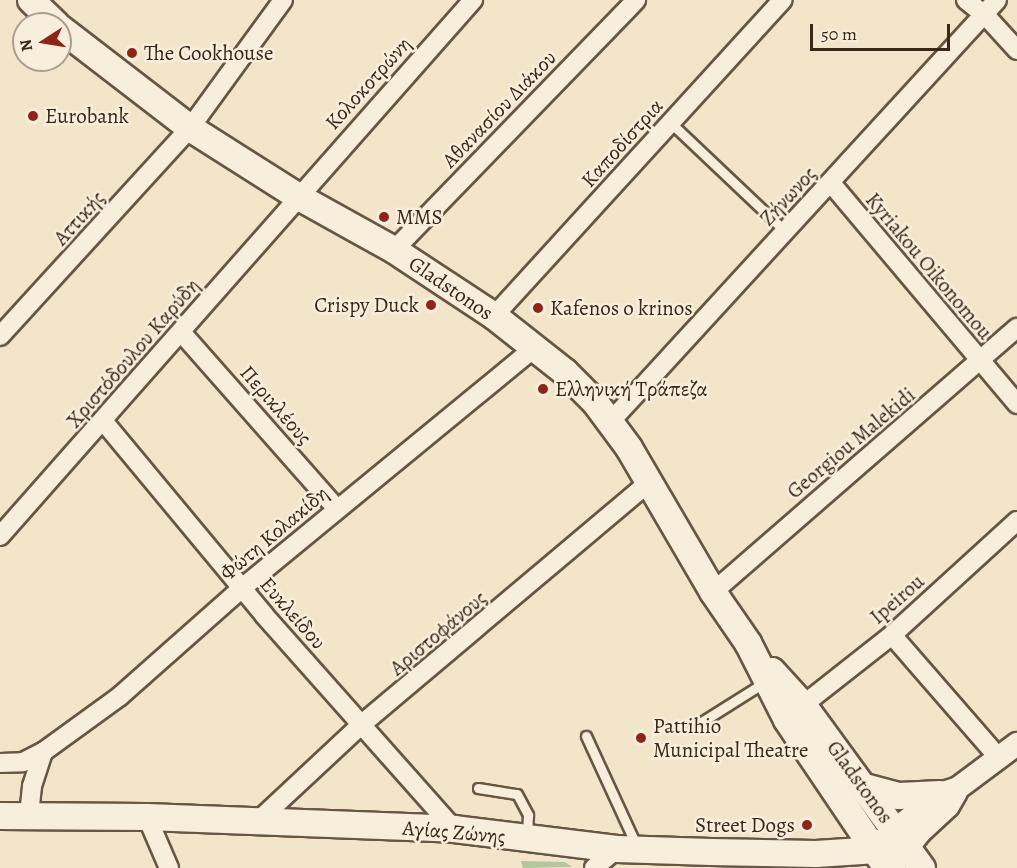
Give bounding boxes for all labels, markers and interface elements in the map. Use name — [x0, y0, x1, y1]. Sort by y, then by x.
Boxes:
north arrow — [12, 12, 72, 72]
scale bar — [813, 12, 952, 50]
text: 50 m — [821, 22, 857, 46]
street label: Κολοκοτρώνη — [320, 31, 416, 135]
text: N — [14, 37, 38, 53]
place label: The Cookhouse — [144, 40, 273, 66]
street label: Αθανασίου Διάκου — [437, 45, 561, 173]
marker: The Cookhouse — [125, 46, 139, 60]
street label: Καποδίστρια — [576, 94, 668, 192]
place label: Eurobank — [45, 103, 129, 129]
marker: Eurobank — [26, 109, 40, 123]
street label: Ζήνωνος — [754, 161, 822, 231]
street label: Αττικής — [48, 186, 110, 250]
street label: Kyriakou Oikonomou — [860, 187, 998, 345]
place label: MMS — [396, 204, 443, 230]
marker: MMS — [377, 210, 391, 224]
street label: Gladstonos — [404, 251, 498, 325]
street label: Χριστόδουλου Καρύδη — [61, 273, 205, 433]
place label: Crispy Duck — [314, 292, 419, 318]
place label: Kafenos o krinos — [550, 295, 693, 321]
marker: Crispy Duck — [424, 298, 438, 312]
marker: Kafenos o krinos — [531, 301, 545, 315]
street label: Περικλέους — [235, 360, 317, 450]
place label: Ελληνική Τράπεζα — [555, 376, 708, 402]
marker: Ελληνική Τράπεζα — [536, 382, 550, 396]
street label: Georgiou Malekidi — [782, 382, 920, 504]
street label: Φώτη Κολακίδη — [215, 480, 333, 586]
street label: Ipeirou — [865, 569, 929, 629]
street label: Ευκλείδου — [255, 572, 331, 654]
street label: Αριστοφάνους — [385, 585, 491, 681]
place label: Pattihio Municipal Theatre — [653, 713, 808, 763]
marker: Pattihio Municipal Theatre — [634, 731, 648, 745]
street label: Gladstonos — [822, 736, 898, 828]
place label: Street Dogs — [695, 812, 795, 838]
street label: Αγίας Ζώνης — [401, 815, 507, 849]
marker: Street Dogs — [800, 818, 814, 832]

